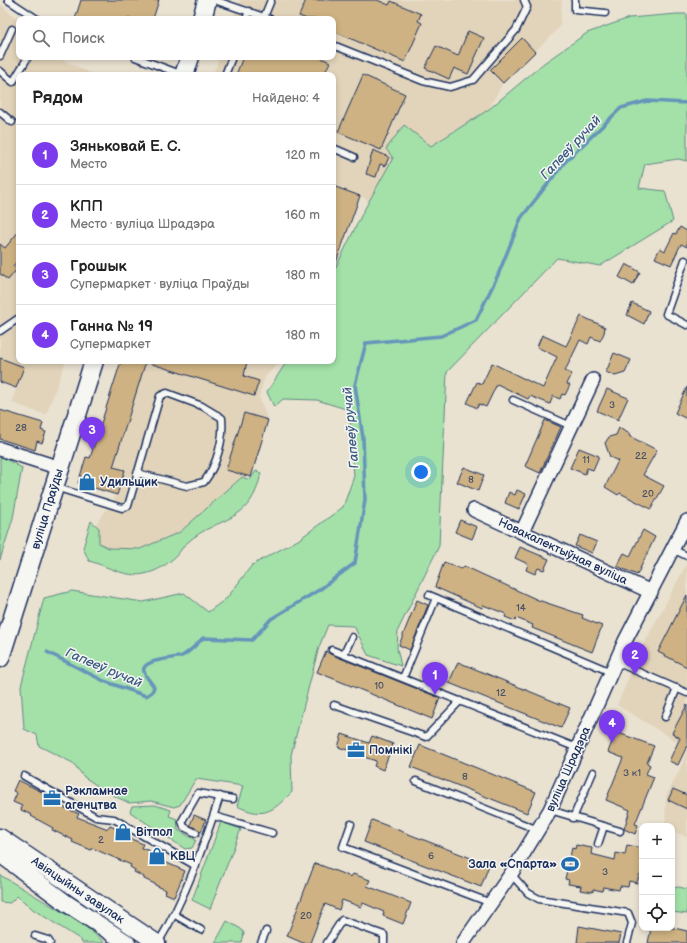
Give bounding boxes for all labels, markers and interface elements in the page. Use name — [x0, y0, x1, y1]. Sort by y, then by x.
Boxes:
search box — [16, 16, 336, 60]
icon: search — [30, 27, 52, 49]
text: Поиск — [62, 29, 105, 48]
text: Рядом — [32, 88, 83, 108]
text: Найдено: 4 — [252, 90, 320, 106]
water label: Гапееў ручай — [537, 112, 605, 183]
text: Зяньковай Е. С. — [70, 137, 181, 156]
text: 1 — [42, 147, 48, 163]
text: 120 m — [285, 147, 320, 163]
text: Место — [70, 156, 107, 172]
text: КПП — [70, 197, 103, 216]
text: 2 — [41, 207, 49, 223]
text: 160 m — [285, 207, 320, 223]
text: Место · вуліца Шрадэра — [70, 216, 215, 232]
text: Грошык — [70, 257, 127, 276]
text: 3 — [41, 267, 49, 283]
text: 180 m — [285, 267, 320, 283]
text: Супермаркет · вуліца Праўды — [70, 276, 249, 292]
text: Ганна № 19 — [70, 317, 153, 336]
text: 4 — [41, 327, 49, 343]
text: 180 m — [285, 327, 320, 343]
text: Супермаркет — [70, 336, 151, 352]
water label: Гапееў ручай — [339, 386, 363, 469]
house number: 3 — [609, 399, 615, 411]
pin: 3 — [79, 417, 105, 450]
house number: 28 — [15, 422, 27, 434]
house number: 22 — [635, 450, 647, 462]
house number: 11 — [582, 454, 590, 466]
your location — [411, 462, 431, 482]
street label: вуліца Праўды — [28, 467, 67, 551]
shop icon: Удильщик — [77, 472, 97, 492]
house number: 8 — [468, 474, 474, 486]
place label: Удильщик — [100, 475, 158, 490]
house number: 20 — [642, 488, 654, 500]
street label: Новакалектыўная вуліца — [496, 515, 630, 588]
house number: 14 — [516, 602, 526, 614]
pin: 2 — [622, 642, 648, 675]
water label: Гапееў ручай — [63, 645, 145, 691]
pin: 1 — [422, 662, 448, 695]
house number: 10 — [374, 680, 384, 692]
house number: 12 — [496, 687, 506, 699]
pin: 4 — [599, 710, 625, 743]
street label: вуліца Шрадэра — [543, 724, 594, 814]
office icon: Помнікі — [346, 740, 366, 760]
place label: Помнікі — [369, 743, 412, 758]
house number: 3 к1 — [623, 767, 641, 779]
house number: 8 — [462, 771, 468, 783]
place label: Рэкламнае агенцтва — [65, 784, 128, 813]
office icon: Рэкламнае агенцтва — [42, 788, 62, 808]
shop icon: Вітпол — [113, 822, 133, 842]
map controls — [639, 823, 675, 931]
button: + — [639, 823, 675, 859]
place label: Вітпол — [136, 825, 173, 840]
house number: 2 — [98, 834, 104, 846]
shop icon: КВЦ — [147, 846, 167, 866]
place label: КВЦ — [170, 849, 196, 864]
house number: 6 — [428, 850, 434, 862]
street label: Авіяцыйны завулак — [27, 853, 128, 928]
sports icon: Зала «Спарта» — [560, 854, 580, 874]
place label: Зала «Спарта» — [468, 857, 557, 872]
button: − — [639, 859, 675, 895]
house number: 3 — [602, 866, 608, 878]
button: locate — [639, 895, 675, 931]
house number: 20 — [300, 910, 312, 922]

